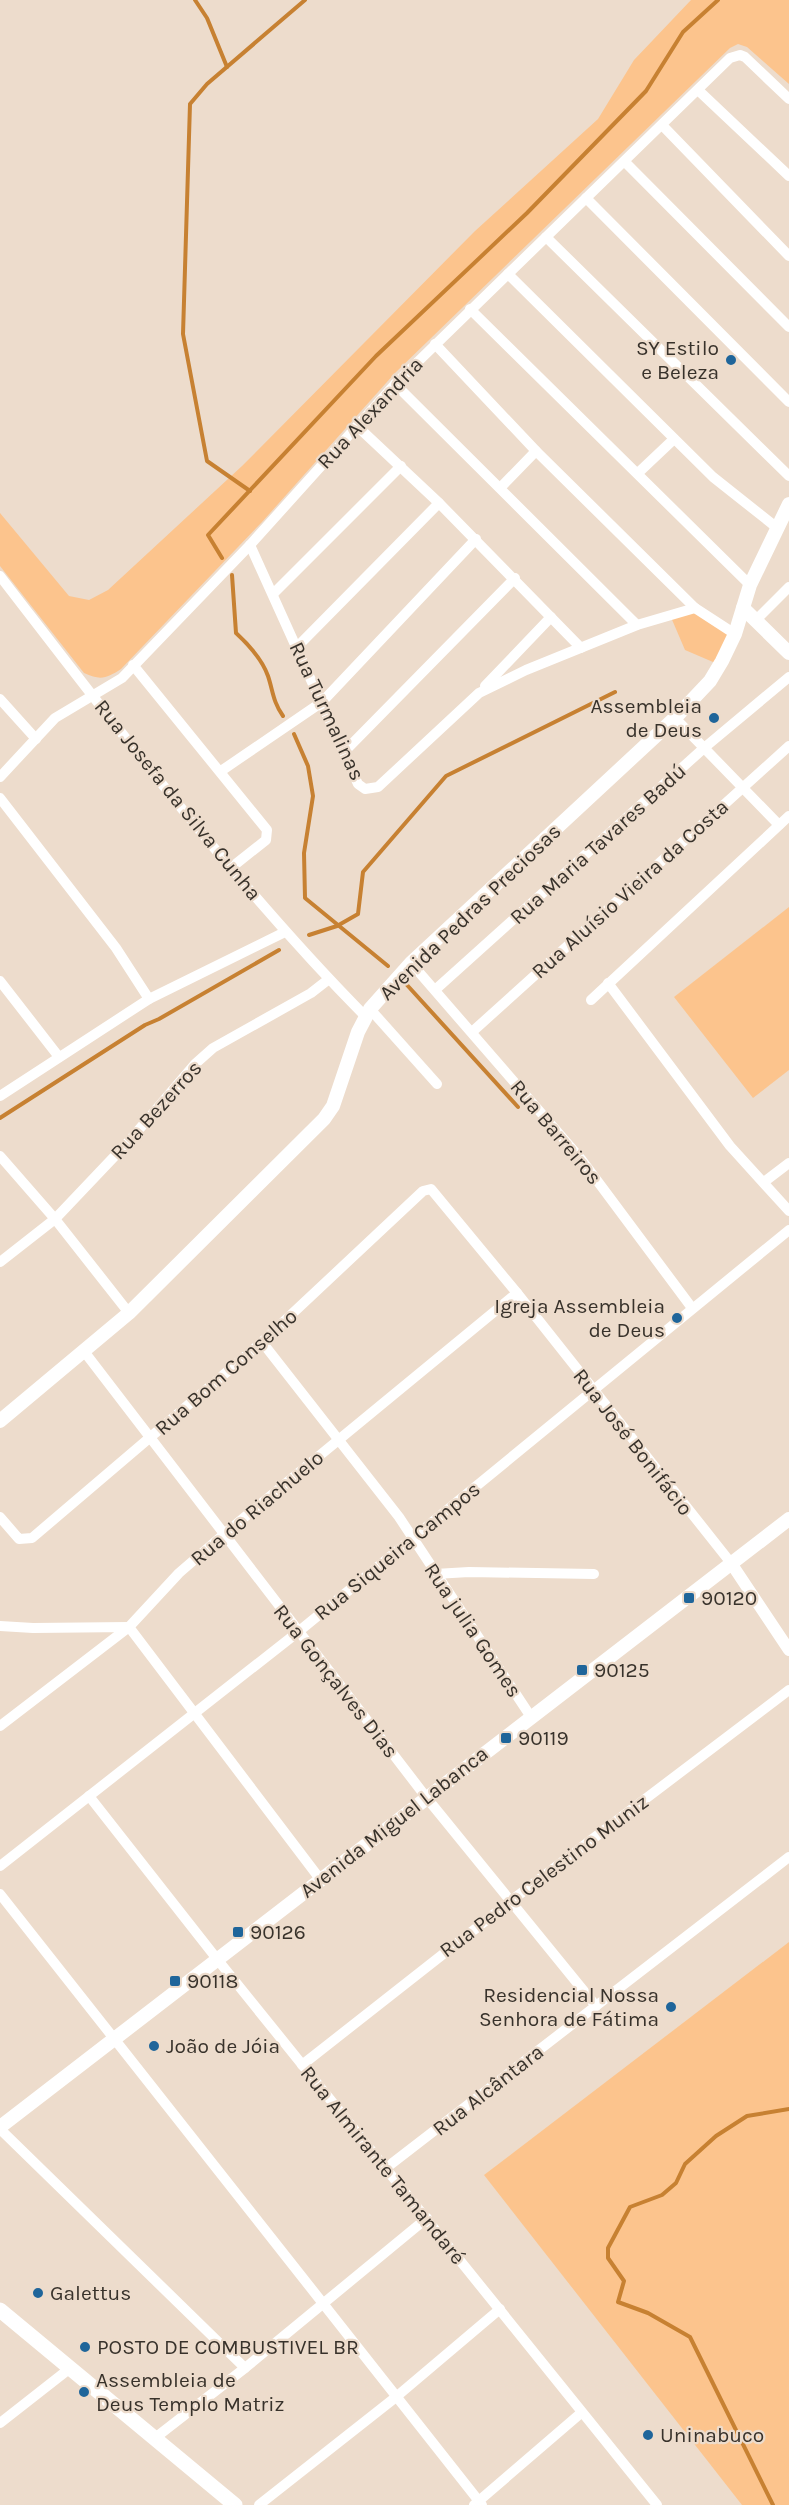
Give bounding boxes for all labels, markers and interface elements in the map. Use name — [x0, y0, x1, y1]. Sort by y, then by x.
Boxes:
place label: SY Estilo e Beleza — [636, 336, 719, 384]
street label: Rua Alexandria — [312, 352, 428, 474]
marker: SY Estilo e Beleza — [724, 353, 738, 367]
street label: Rua Turmalinas — [284, 638, 370, 784]
place label: Assembleia de Deus — [591, 694, 702, 742]
street label: Rua Josefa da Silva Cunha — [90, 695, 266, 905]
marker: Assembleia de Deus — [707, 711, 721, 725]
street label: Rua Maria Tavares Badú — [505, 759, 691, 929]
street label: Rua Aluísio Vieira da Costa — [527, 794, 733, 984]
street label: Avenida Pedras Preciosas — [374, 819, 566, 1005]
street label: Rua Bezerros — [105, 1056, 207, 1164]
street label: Rua Barreiros — [505, 1075, 607, 1189]
place label: Igreja Assembleia de Deus — [494, 1294, 665, 1342]
street label: Rua Bom Conselho — [150, 1304, 302, 1440]
marker: Igreja Assembleia de Deus — [670, 1311, 684, 1325]
street label: Rua José Bonifácio — [568, 1364, 698, 1520]
street label: Rua do Riachuelo — [186, 1445, 328, 1571]
street label: Rua Siqueira Campos — [309, 1477, 485, 1625]
street label: Rua julia Gomes — [419, 1558, 527, 1702]
place label: 90120 — [701, 1586, 757, 1610]
marker: 90120 — [682, 1591, 696, 1605]
street label: Rua Gonçalves Dias — [269, 1599, 403, 1763]
place label: 90125 — [594, 1658, 650, 1682]
marker: 90125 — [575, 1663, 589, 1677]
place label: 90119 — [518, 1726, 569, 1750]
marker: 90119 — [499, 1731, 513, 1745]
street label: Avenida Miguel Labanca — [295, 1741, 493, 1903]
street label: Rua Pedro Celestino Muniz — [435, 1790, 653, 1962]
place label: 90126 — [250, 1920, 306, 1944]
marker: 90126 — [231, 1925, 245, 1939]
place label: 90118 — [187, 1969, 238, 1993]
marker: 90118 — [168, 1974, 182, 1988]
place label: Residencial Nossa Senhora de Fátima — [479, 1983, 659, 2031]
marker: Residencial Nossa Senhora de Fátima — [664, 2000, 678, 2014]
place label: João de Jóia — [166, 2034, 280, 2058]
marker: João de Jóia — [147, 2039, 161, 2053]
street label: Rua Alcântara — [428, 2039, 548, 2141]
street label: Rua Almirante Tamandaré — [296, 2061, 470, 2269]
place label: Galettus — [50, 2281, 131, 2305]
marker: Galettus — [31, 2286, 45, 2300]
place label: POSTO DE COMBUSTIVEL BR — [97, 2335, 359, 2359]
marker: POSTO DE COMBUSTIVEL BR — [78, 2340, 92, 2354]
place label: Assembleia de Deus Templo Matriz — [96, 2368, 284, 2416]
marker: Assembleia de Deus Templo Matriz — [77, 2385, 91, 2399]
place label: Uninabuco — [660, 2423, 764, 2447]
marker: Uninabuco — [641, 2428, 655, 2442]

